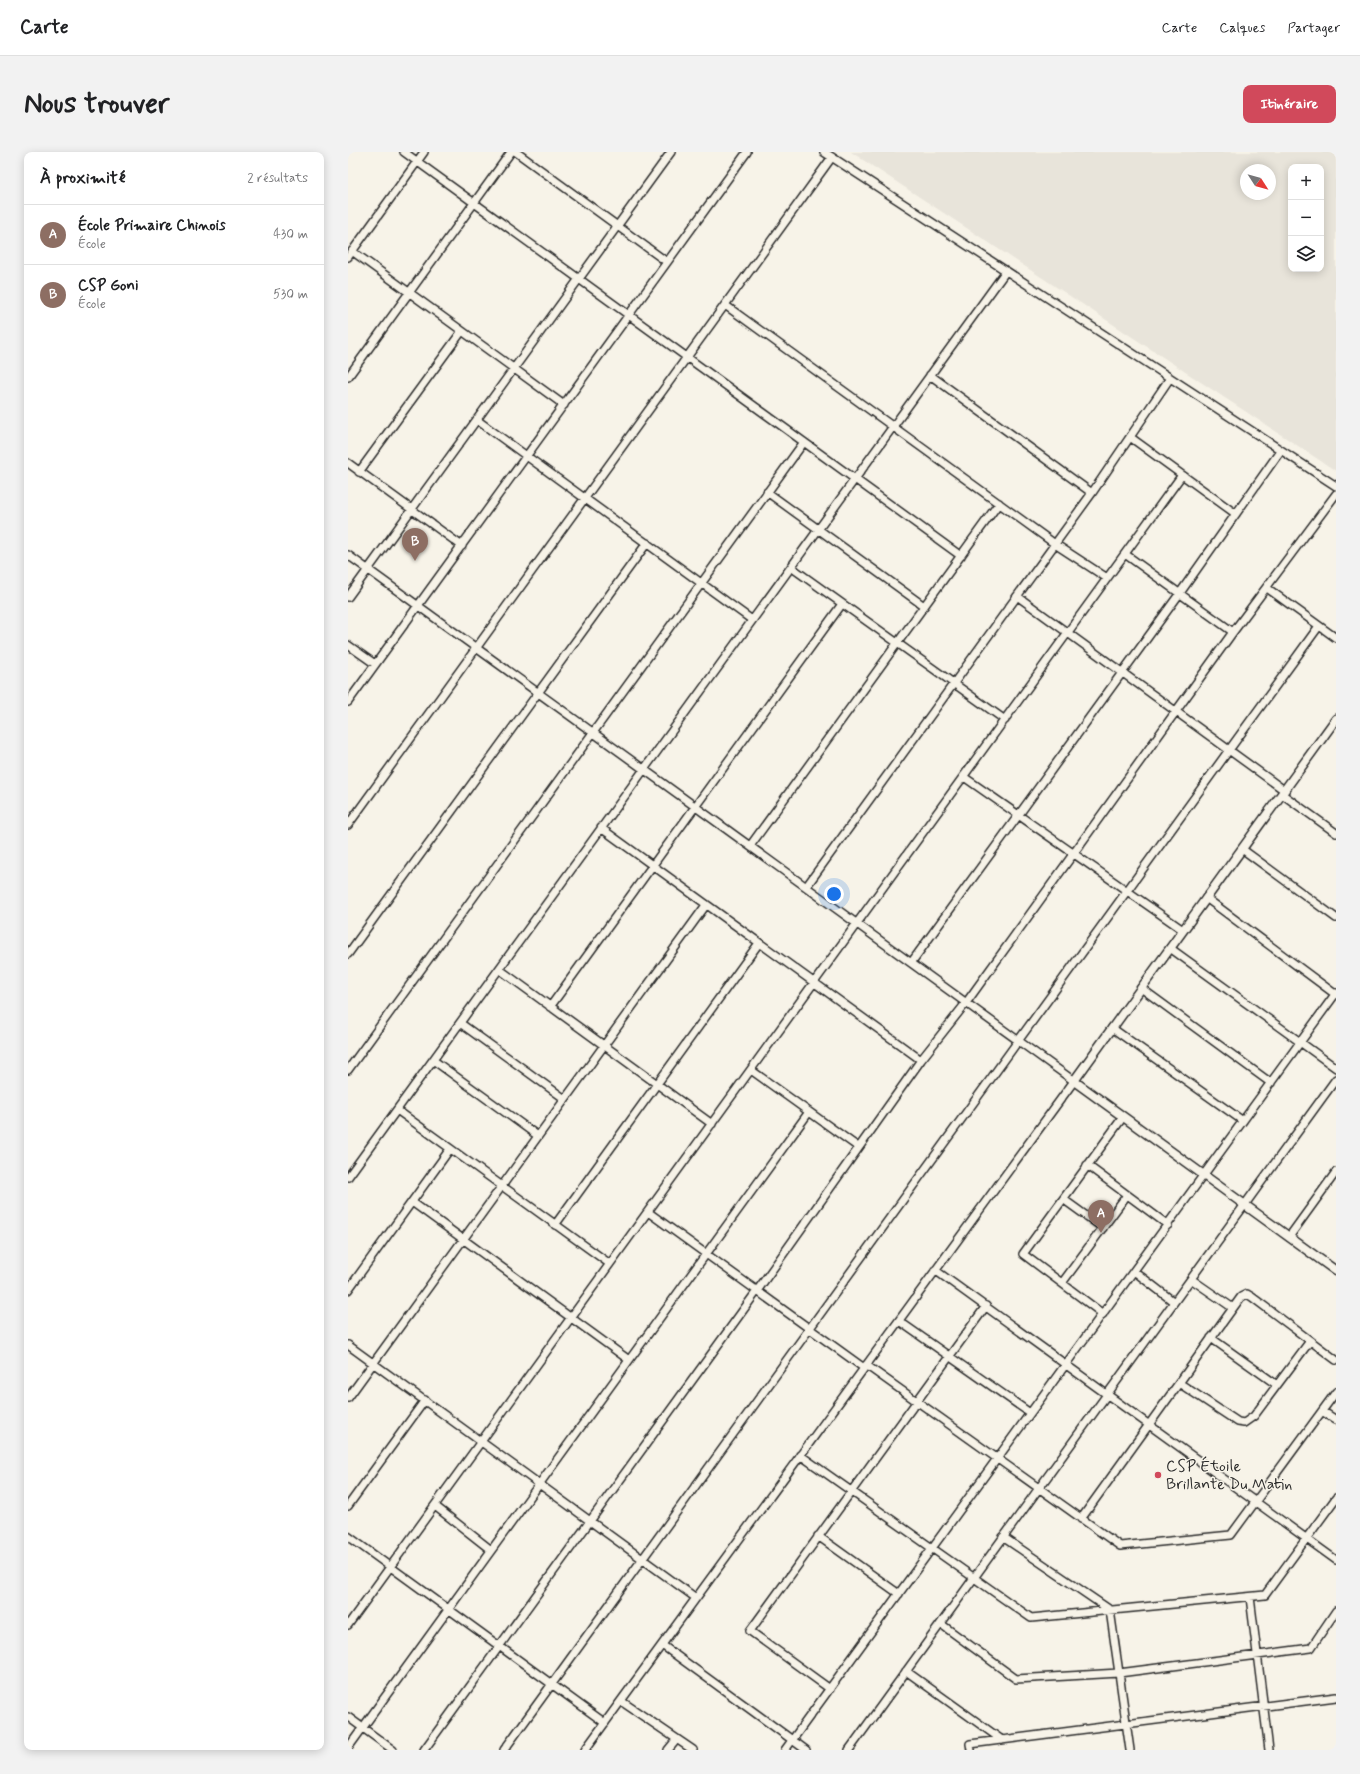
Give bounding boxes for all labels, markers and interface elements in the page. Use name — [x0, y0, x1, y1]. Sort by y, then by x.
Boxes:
text: Carte — [20, 15, 69, 40]
text: Carte — [1161, 19, 1197, 37]
text: Calques — [1219, 19, 1265, 37]
text: Partager — [1287, 19, 1340, 37]
button: Itinéraire — [1243, 85, 1336, 123]
text: Nous trouver — [24, 86, 169, 123]
north arrow — [1240, 164, 1276, 200]
map controls — [1288, 164, 1324, 272]
button: + — [1288, 164, 1324, 200]
text: À proximité — [40, 167, 125, 189]
text: 2 résultats — [247, 170, 308, 187]
button: − — [1288, 200, 1324, 236]
text: École Primaire Chinois — [78, 216, 226, 236]
text: A — [49, 226, 57, 243]
text: 430 m — [273, 226, 308, 243]
text: École — [78, 236, 106, 253]
button: layers — [1288, 236, 1324, 272]
text: CSP Goni — [78, 276, 138, 296]
text: B — [49, 286, 57, 303]
text: 530 m — [273, 286, 308, 303]
text: École — [78, 296, 106, 313]
pin: B — [402, 528, 428, 561]
your location — [824, 884, 844, 904]
pin: A — [1088, 1200, 1114, 1233]
place label: CSP Étoile Brillante Du Matin — [1166, 1456, 1292, 1495]
marker: CSP Étoile Brillante Du Matin — [1153, 1470, 1163, 1480]

